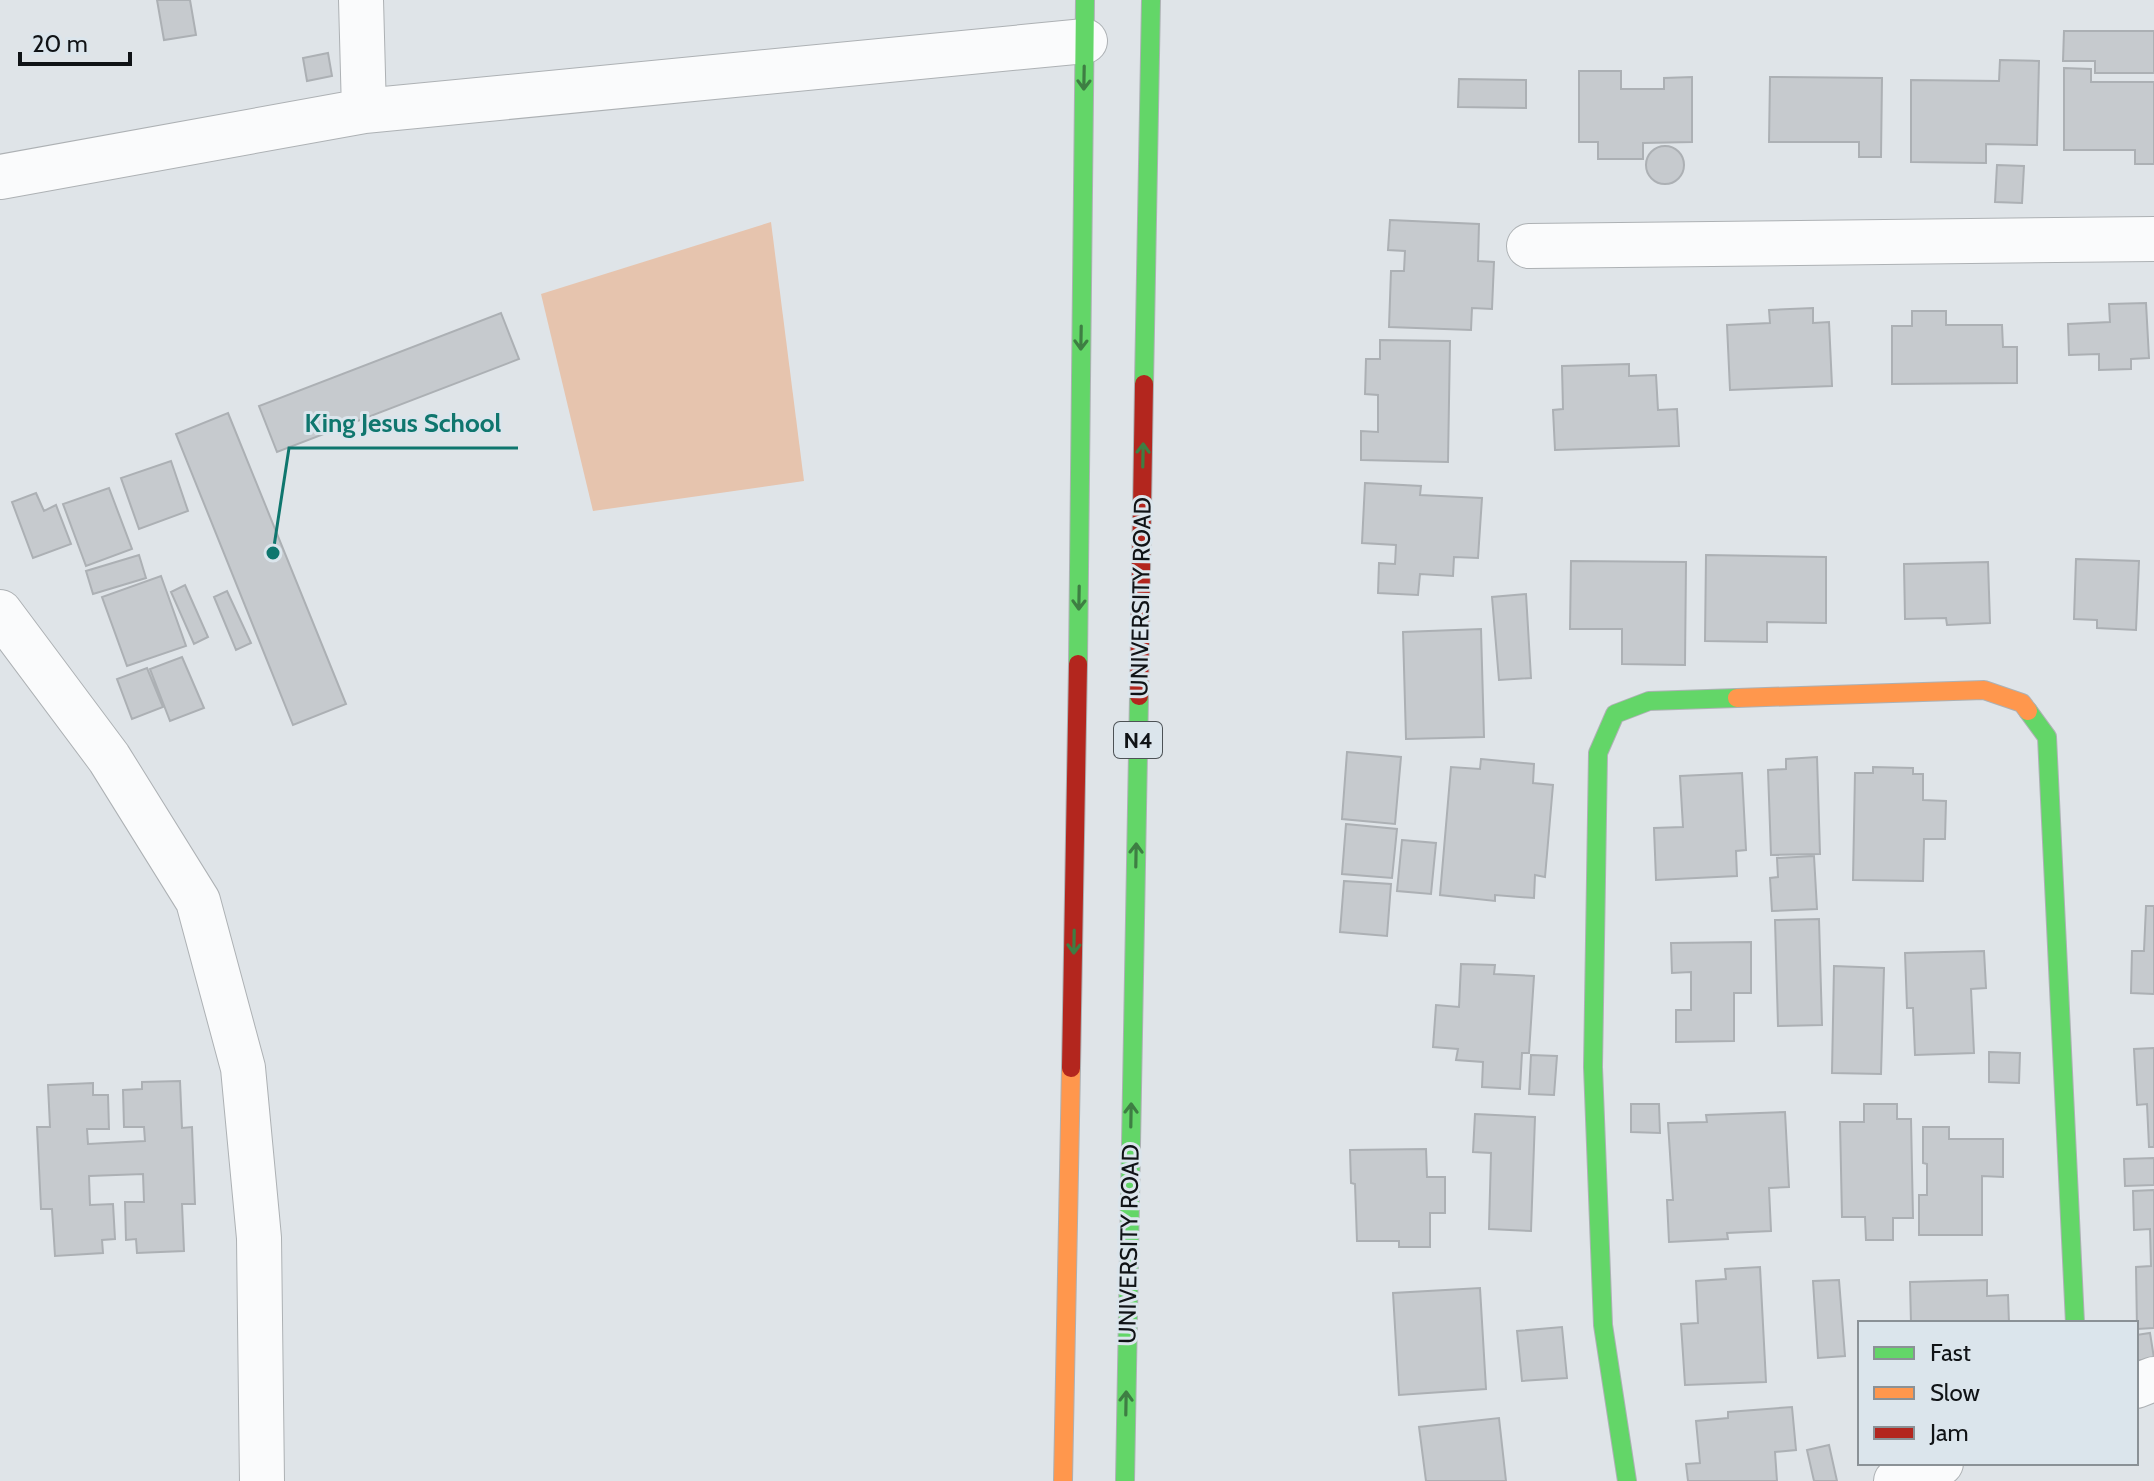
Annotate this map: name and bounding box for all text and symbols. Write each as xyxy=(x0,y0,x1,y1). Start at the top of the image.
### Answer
scale bar xyxy=(20,16,130,66)
text: 20 m xyxy=(32,29,88,58)
one-way arrow xyxy=(1076,64,1092,91)
one-way arrow xyxy=(1074,324,1089,351)
callout: King Jesus School xyxy=(289,398,518,448)
text: King Jesus School xyxy=(305,407,502,439)
one-way arrow xyxy=(1136,442,1151,469)
street label: UNIVERSITY ROAD xyxy=(1124,497,1157,697)
one-way arrow xyxy=(1071,584,1086,611)
road number: N4 xyxy=(1114,722,1162,758)
one-way arrow xyxy=(1128,842,1144,869)
one-way arrow xyxy=(1066,928,1081,955)
one-way arrow xyxy=(1124,1102,1139,1129)
street label: UNIVERSITY ROAD xyxy=(1112,1144,1145,1344)
legend xyxy=(1858,1321,2138,1465)
text: Fast xyxy=(1930,1338,1971,1367)
text: Slow xyxy=(1930,1378,1980,1407)
one-way arrow xyxy=(1119,1390,1134,1417)
text: Jam xyxy=(1929,1418,1968,1447)

